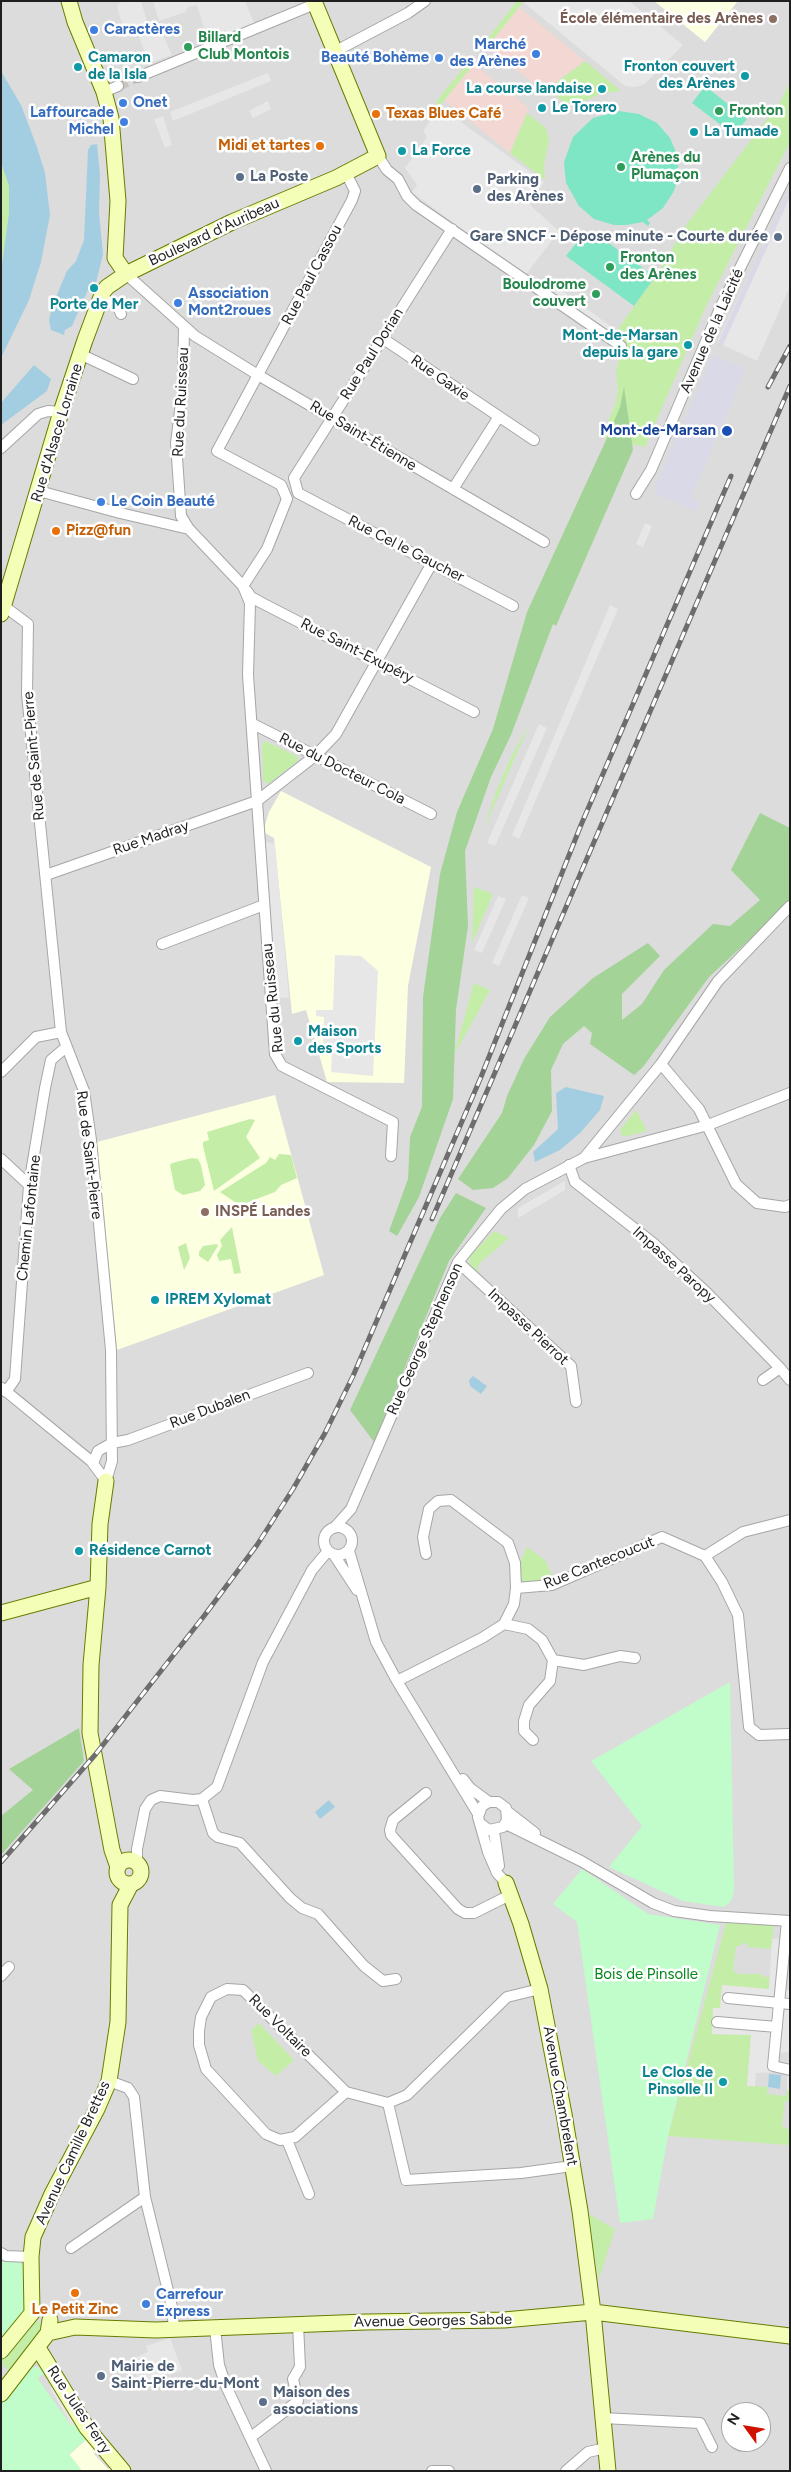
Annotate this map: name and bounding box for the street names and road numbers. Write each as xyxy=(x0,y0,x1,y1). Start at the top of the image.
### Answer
street label: Boulevard d'Auribeau xyxy=(146,194,282,270)
street label: Rue Paul Cassou xyxy=(278,222,346,328)
street label: Avenue de la Laïcité xyxy=(676,266,748,396)
street label: Rue Paul Dorian xyxy=(337,305,407,403)
street label: Rue du Ruisseau xyxy=(169,347,193,457)
street label: Rue Gaxie xyxy=(407,351,473,405)
street label: Rue d'Alsace Lorraine xyxy=(27,362,87,504)
street label: Rue Saint-Étienne xyxy=(306,397,420,475)
street label: Rue Cel le Gaucher xyxy=(345,512,467,586)
street label: Rue Saint-Exupéry xyxy=(297,615,417,687)
street label: Rue de Saint-Pierre xyxy=(19,691,49,821)
street label: Rue du Docteur Cola xyxy=(276,729,408,809)
street label: Rue Madray xyxy=(111,817,191,859)
street label: Rue du Ruisseau xyxy=(258,942,288,1054)
street label: Rue de Saint-Pierre xyxy=(72,1090,106,1220)
street label: Chemin Lafontaine xyxy=(13,1154,45,1282)
street label: Impasse Paropy xyxy=(629,1223,719,1307)
street label: Rue George Stephenson xyxy=(383,1260,467,1418)
street label: Impasse Pierrot xyxy=(484,1285,572,1369)
street label: Rue Dubalen xyxy=(167,1385,253,1433)
street label: Rue Cantecoucut xyxy=(541,1533,657,1593)
street label: Rue Voltaire xyxy=(245,1991,315,2061)
street label: Avenue Chambrelent xyxy=(539,2025,581,2167)
street label: Avenue Camille Brettes xyxy=(32,2078,114,2228)
street label: Avenue Georges Sabde xyxy=(354,2311,512,2331)
street label: Rue Jules Ferry xyxy=(43,2363,115,2457)

